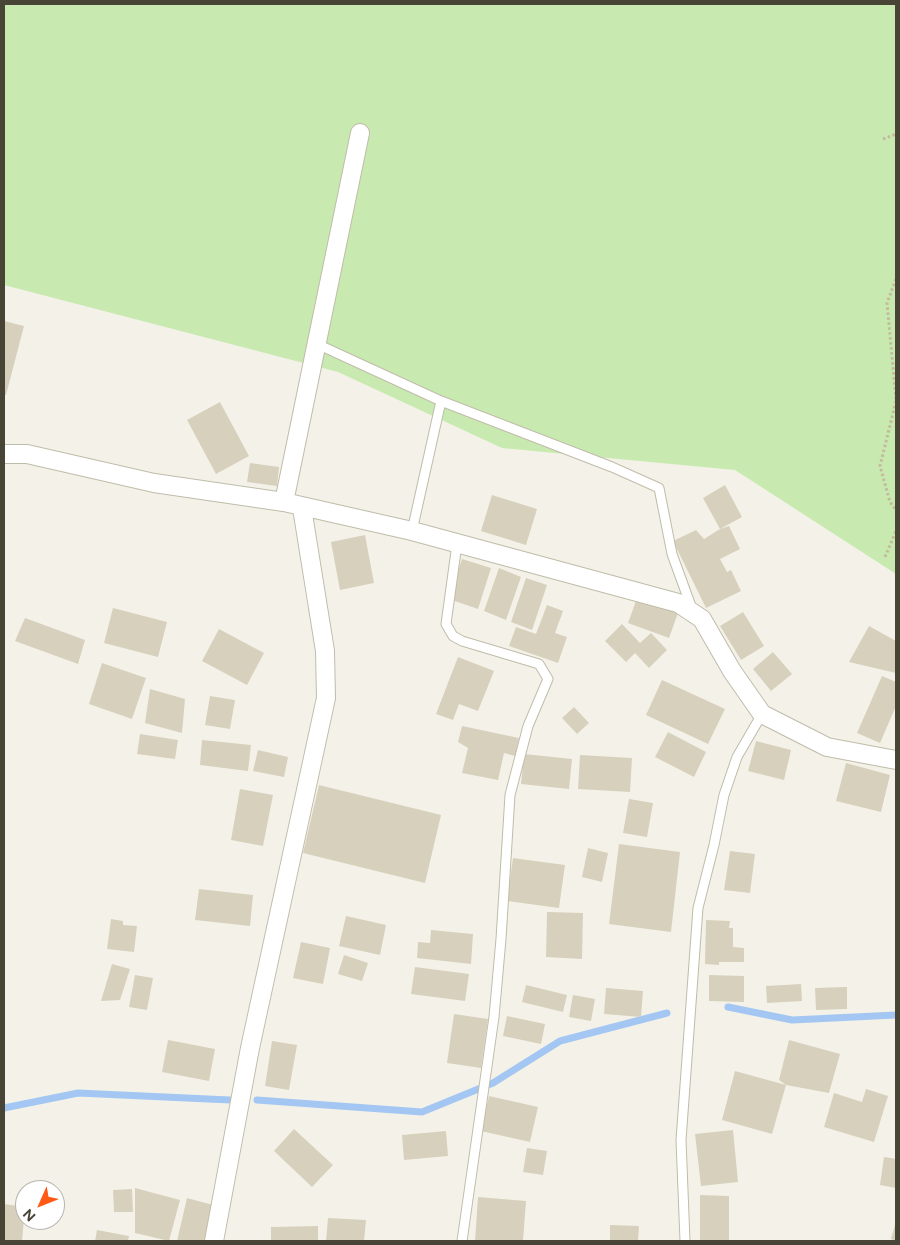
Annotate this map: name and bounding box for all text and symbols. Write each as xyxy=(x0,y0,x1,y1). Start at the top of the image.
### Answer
north arrow xyxy=(15,1180,65,1230)
text: N xyxy=(20,1205,39,1225)

